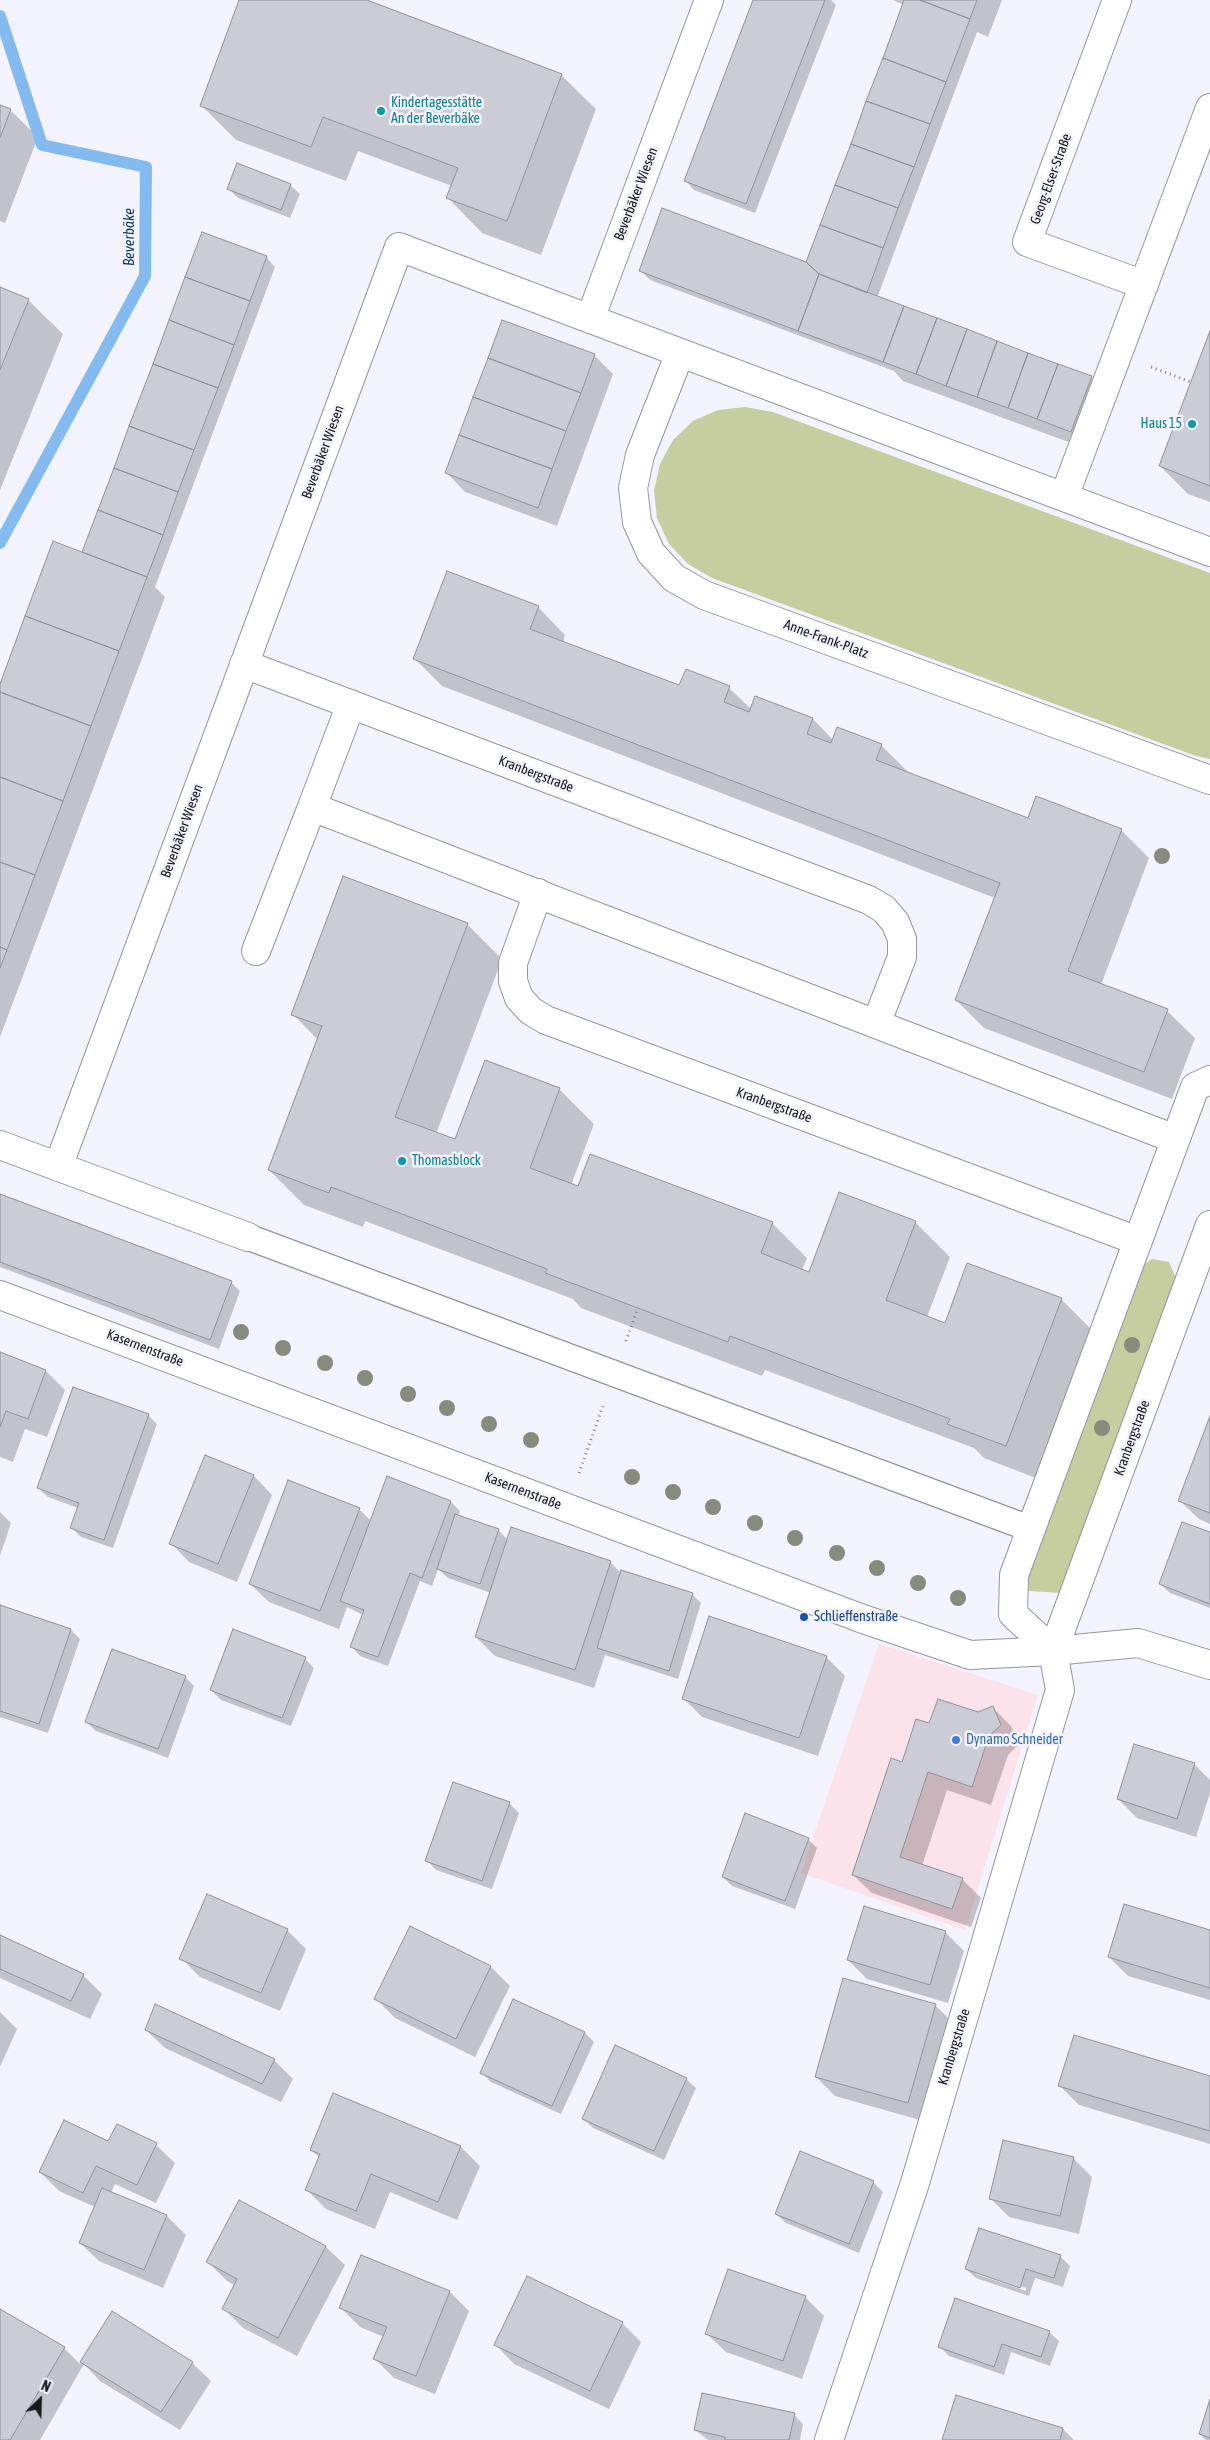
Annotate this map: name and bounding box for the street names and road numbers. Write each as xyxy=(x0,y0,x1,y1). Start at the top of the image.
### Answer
street label: Georg-Elser-Straße xyxy=(1027,131,1075,227)
street label: Beverbäker Wiesen xyxy=(611,145,661,243)
street label: Beverbäker Wiesen xyxy=(298,403,348,501)
street label: Anne-Frank-Platz xyxy=(781,616,871,662)
street label: Kranbergstraße xyxy=(496,752,576,796)
street label: Beverbäker Wiesen xyxy=(157,782,207,880)
street label: Kranbergstraße xyxy=(734,1084,814,1126)
street label: Kasernenstraße xyxy=(104,1326,186,1370)
street label: Kranbergstraße xyxy=(1111,1398,1153,1478)
street label: Kasernenstraße xyxy=(482,1469,564,1513)
street label: Kranbergstraße xyxy=(934,2007,974,2087)

